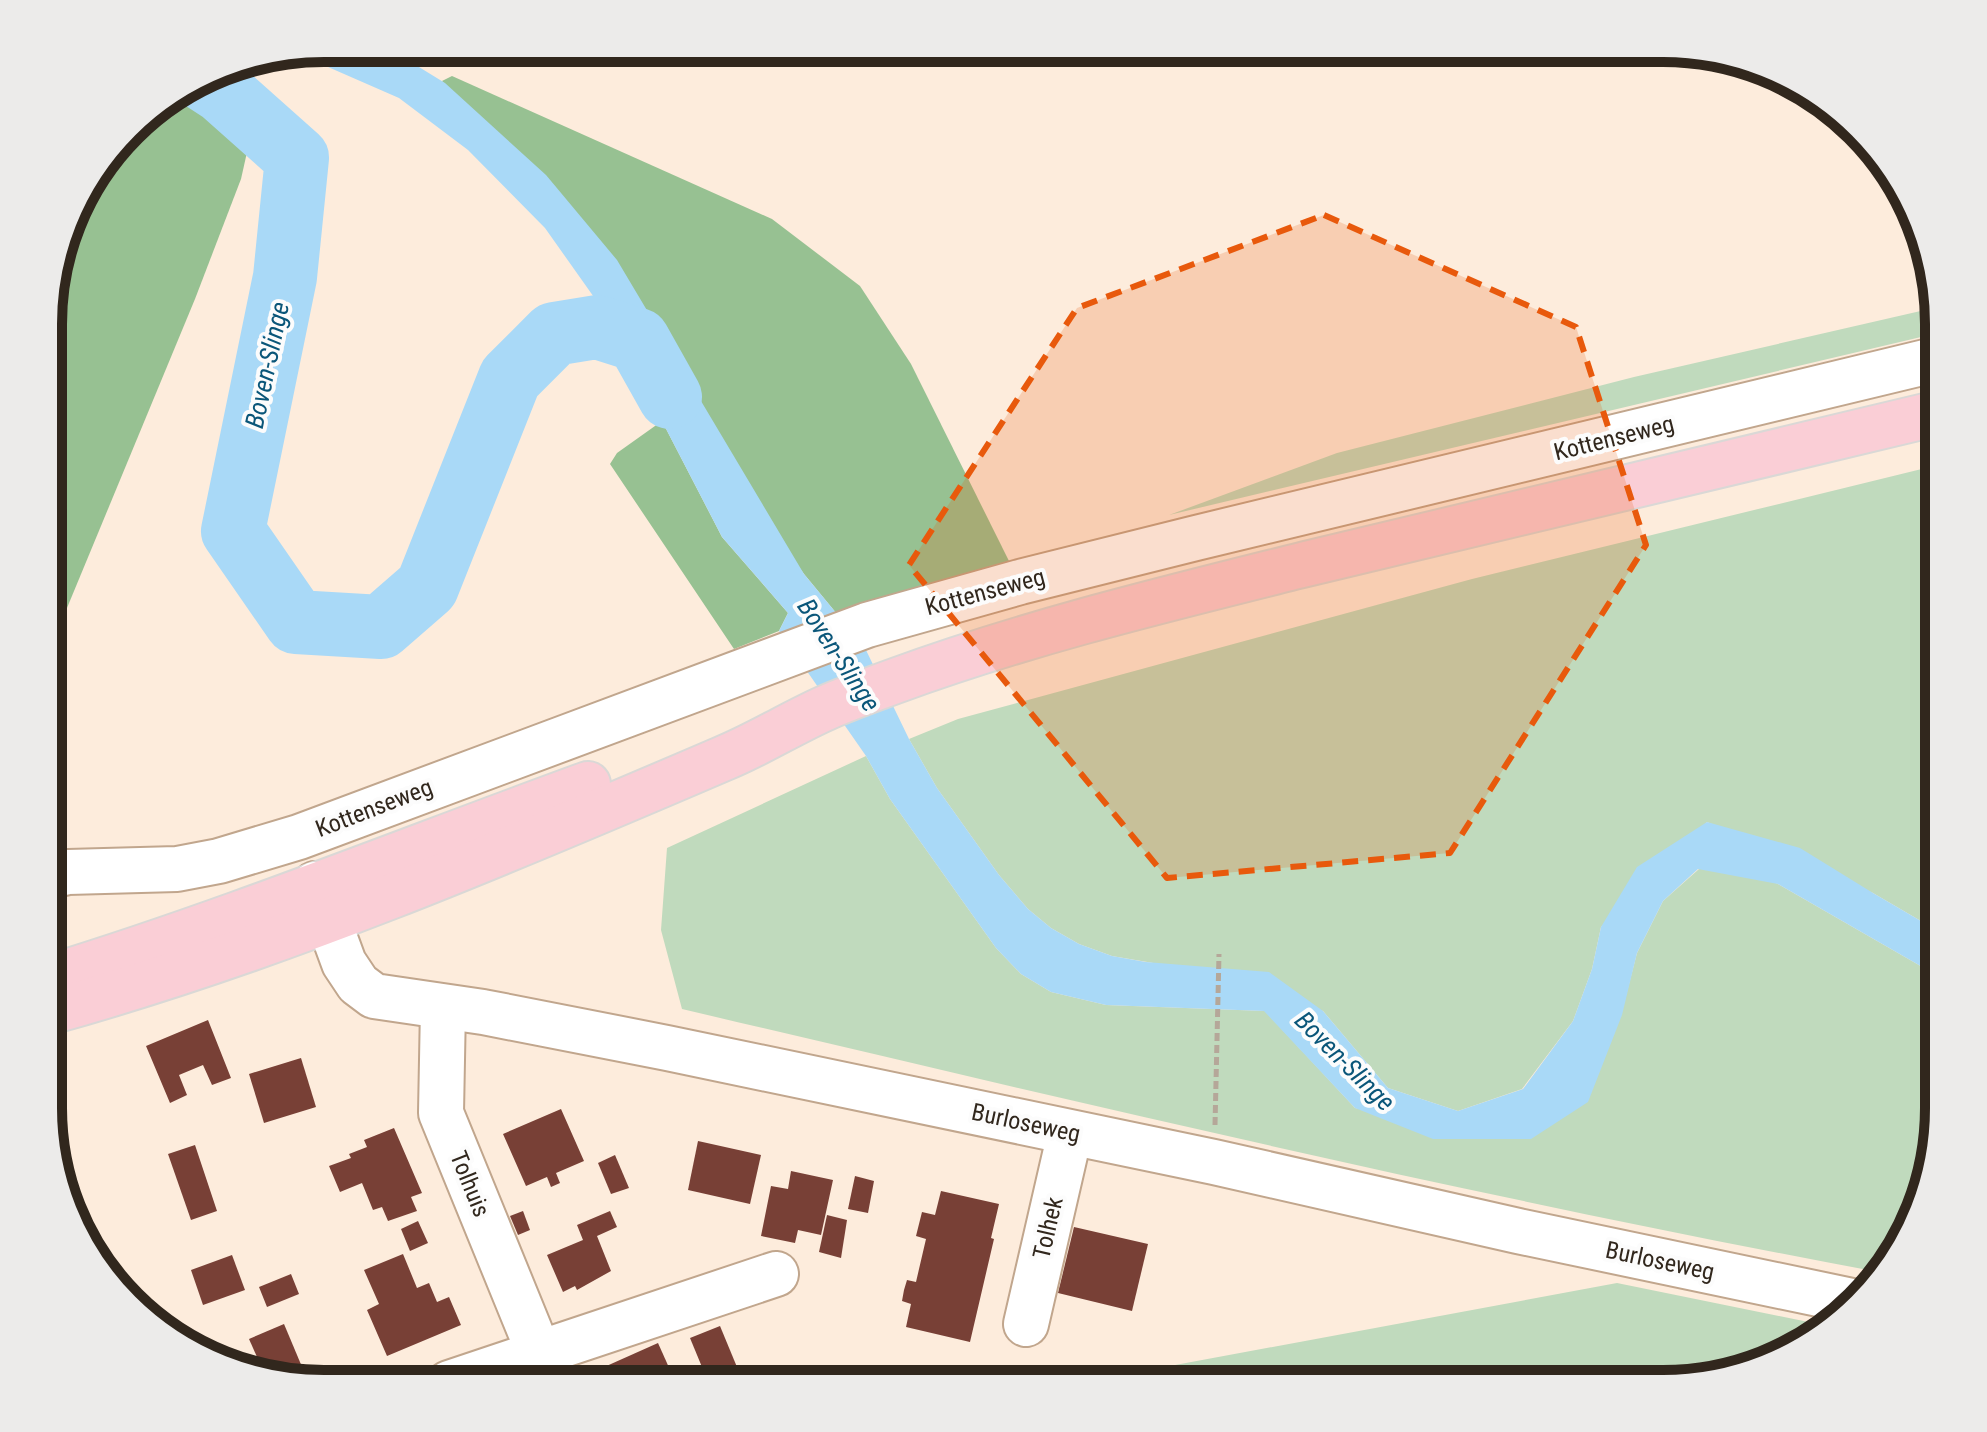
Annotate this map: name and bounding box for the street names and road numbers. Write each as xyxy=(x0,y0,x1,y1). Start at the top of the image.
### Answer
street label: Kottenseweg xyxy=(1551,410,1677,466)
street label: Kottenseweg xyxy=(922,563,1048,621)
street label: Kottenseweg xyxy=(312,773,436,843)
street label: Burloseweg xyxy=(969,1098,1083,1148)
street label: Tolhuis xyxy=(444,1147,496,1221)
street label: Tolhek xyxy=(1027,1194,1069,1262)
street label: Burloseweg xyxy=(1603,1236,1717,1286)

